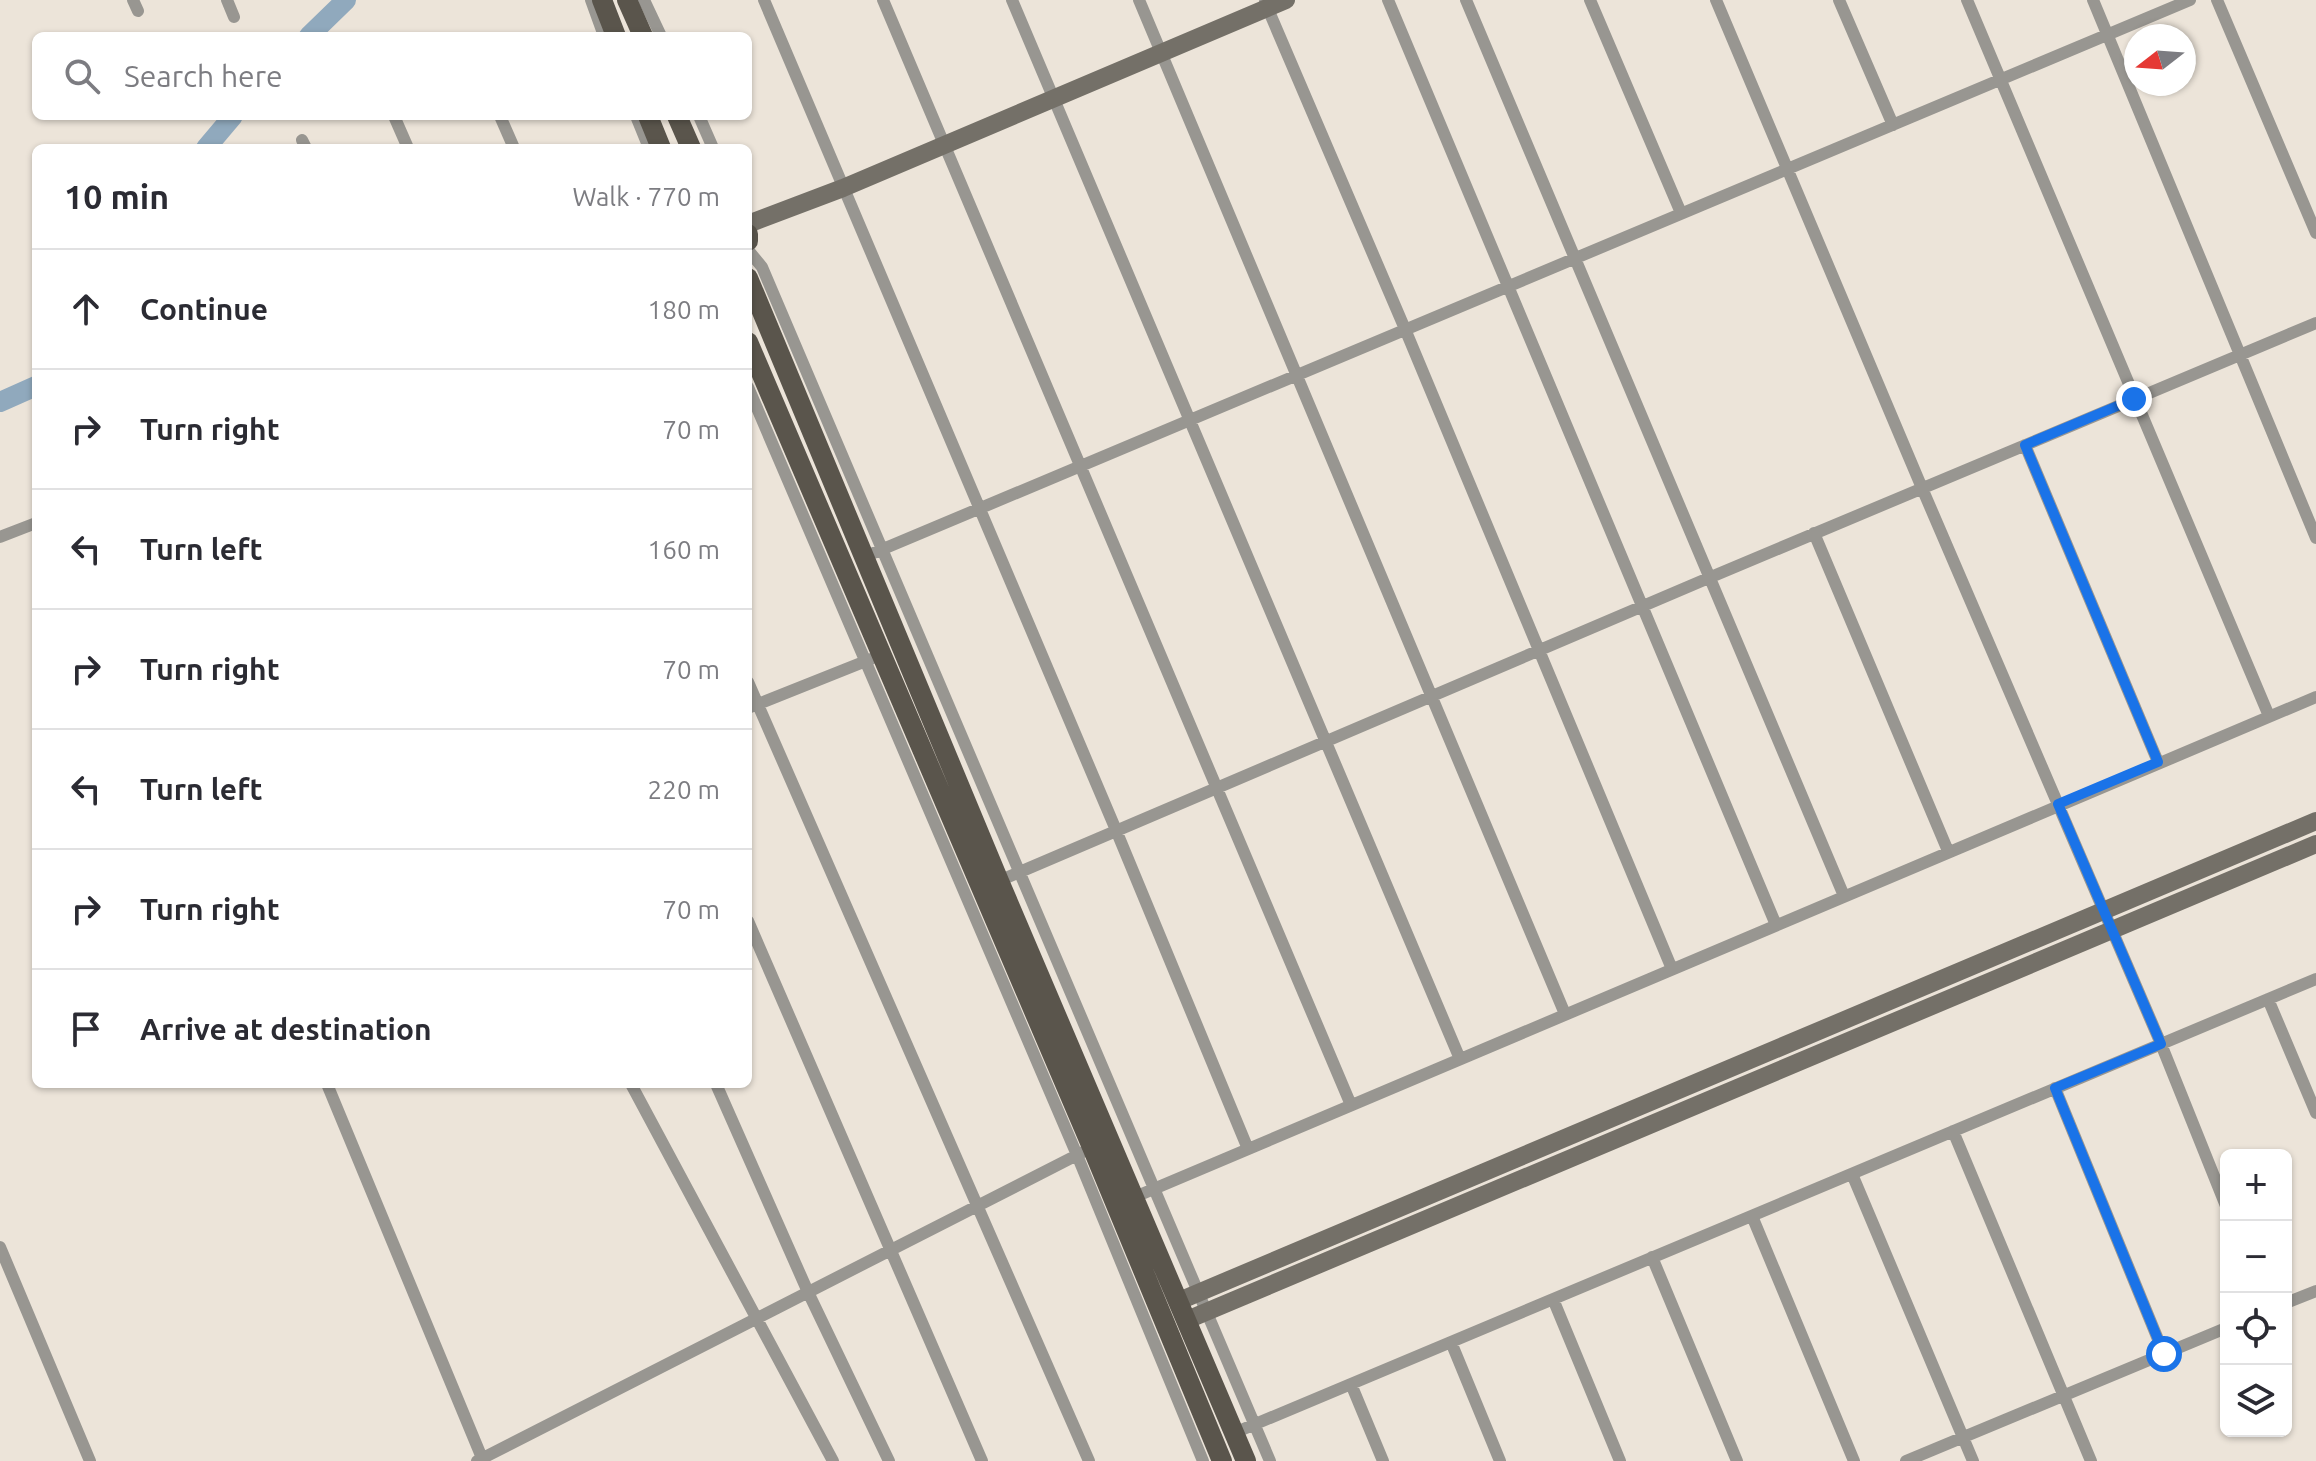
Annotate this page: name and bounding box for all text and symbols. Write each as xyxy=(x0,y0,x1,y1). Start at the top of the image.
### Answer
north arrow xyxy=(2124,24,2196,96)
search box xyxy=(32,32,752,120)
icon: search xyxy=(60,54,104,98)
text: Search here xyxy=(124,59,283,93)
text: 10 min xyxy=(64,177,169,215)
text: Walk · 770 m xyxy=(572,182,720,211)
icon: ahead xyxy=(64,287,108,331)
text: Continue xyxy=(140,292,268,326)
text: 180 m xyxy=(648,295,720,324)
route end xyxy=(2116,381,2152,417)
icon: right xyxy=(64,407,108,451)
text: Turn right xyxy=(140,412,280,446)
text: 70 m xyxy=(662,415,720,444)
icon: left xyxy=(64,527,108,571)
text: Turn left xyxy=(140,532,262,566)
text: 160 m xyxy=(648,535,720,564)
icon: right xyxy=(64,647,108,691)
text: Turn right xyxy=(140,652,280,686)
text: 70 m xyxy=(662,655,720,684)
icon: left xyxy=(64,767,108,811)
text: Turn left xyxy=(140,772,262,806)
text: 220 m xyxy=(648,775,720,804)
icon: right xyxy=(64,887,108,931)
text: Turn right xyxy=(140,892,280,926)
text: 70 m xyxy=(662,895,720,924)
icon: arrive xyxy=(64,1007,108,1051)
text: Arrive at destination xyxy=(140,1012,432,1046)
map controls xyxy=(2220,1149,2292,1437)
button: + xyxy=(2220,1149,2292,1221)
button: − xyxy=(2220,1221,2292,1293)
button: locate xyxy=(2220,1293,2292,1365)
route start xyxy=(2146,1336,2182,1372)
button: layers xyxy=(2220,1365,2292,1437)

